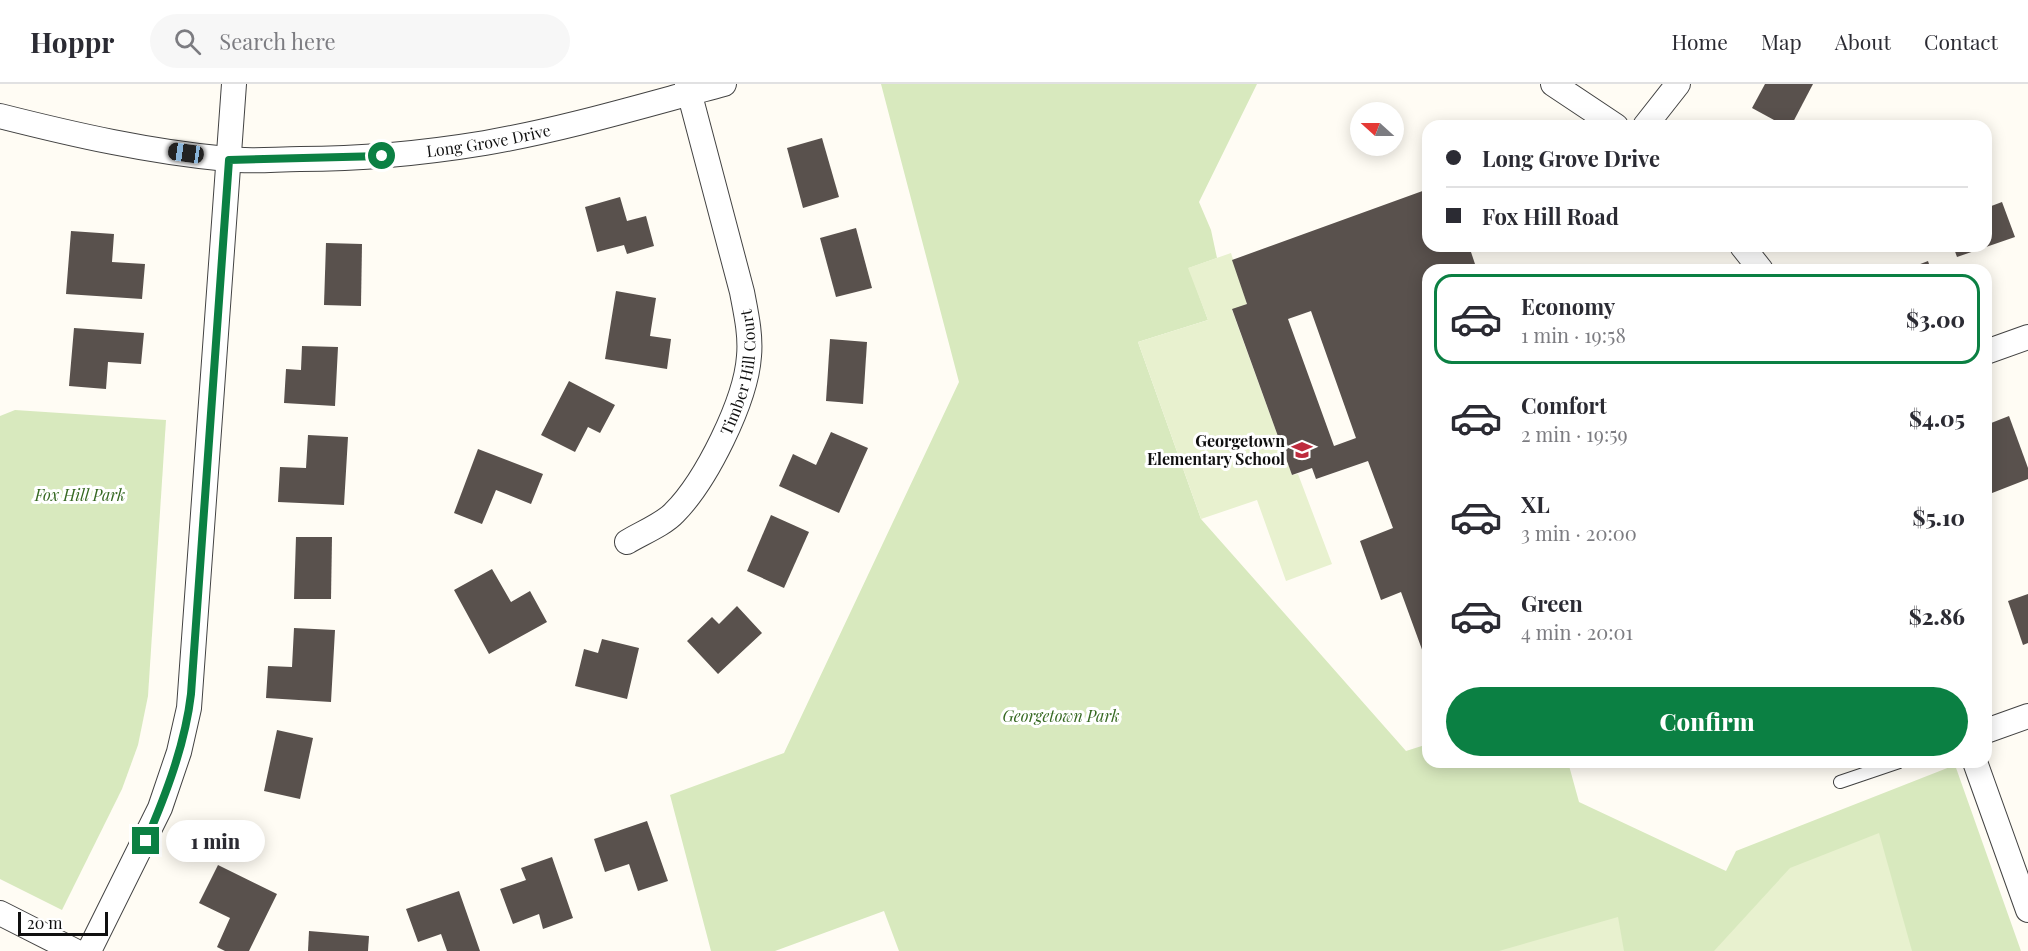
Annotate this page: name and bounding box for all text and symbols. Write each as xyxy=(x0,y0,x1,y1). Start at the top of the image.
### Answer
search box xyxy=(150,14,570,68)
text: Hoppr xyxy=(30,23,114,60)
icon: search xyxy=(171,25,204,58)
text: Search here xyxy=(219,26,336,56)
text: Home xyxy=(1672,27,1728,55)
text: Map xyxy=(1761,27,1802,55)
text: About xyxy=(1835,27,1891,55)
text: Contact xyxy=(1924,27,1998,55)
north arrow xyxy=(1350,102,1404,156)
map controls xyxy=(1350,102,1404,156)
street label: Long Grove Drive xyxy=(425,119,553,161)
car xyxy=(167,142,205,164)
route start xyxy=(368,142,395,169)
text: Long Grove Drive xyxy=(1482,143,1660,173)
text: Fox Hill Road xyxy=(1482,201,1619,231)
text: Economy xyxy=(1521,291,1615,321)
icon: car xyxy=(1449,292,1503,346)
text: $3.00 xyxy=(1906,304,1965,334)
street label: Timber Hill Court xyxy=(715,308,759,438)
text: 1 min · 19:58 xyxy=(1521,321,1626,348)
text: Comfort xyxy=(1521,390,1607,420)
icon: car xyxy=(1449,391,1503,445)
text: $4.05 xyxy=(1909,403,1965,433)
text: 2 min · 19:59 xyxy=(1521,420,1628,447)
place label: Georgetown Elementary School xyxy=(1147,430,1285,469)
school or university icon: Georgetown Elementary School xyxy=(1290,438,1314,462)
park label: Fox Hill Park xyxy=(34,484,125,505)
text: XL xyxy=(1521,489,1550,519)
icon: car xyxy=(1449,490,1503,544)
text: $5.10 xyxy=(1912,502,1965,532)
text: 3 min · 20:00 xyxy=(1521,519,1637,546)
text: Green xyxy=(1521,588,1583,618)
icon: car xyxy=(1449,589,1503,643)
text: $2.86 xyxy=(1909,601,1965,631)
text: 4 min · 20:01 xyxy=(1521,618,1633,645)
button: Confirm xyxy=(1446,687,1968,756)
park label: Georgetown Park xyxy=(1003,705,1119,726)
callout: 1 min xyxy=(167,820,266,862)
route end xyxy=(132,827,159,854)
text: 1 min xyxy=(191,827,240,854)
scale bar xyxy=(18,909,108,936)
text: 20 m xyxy=(27,912,62,933)

